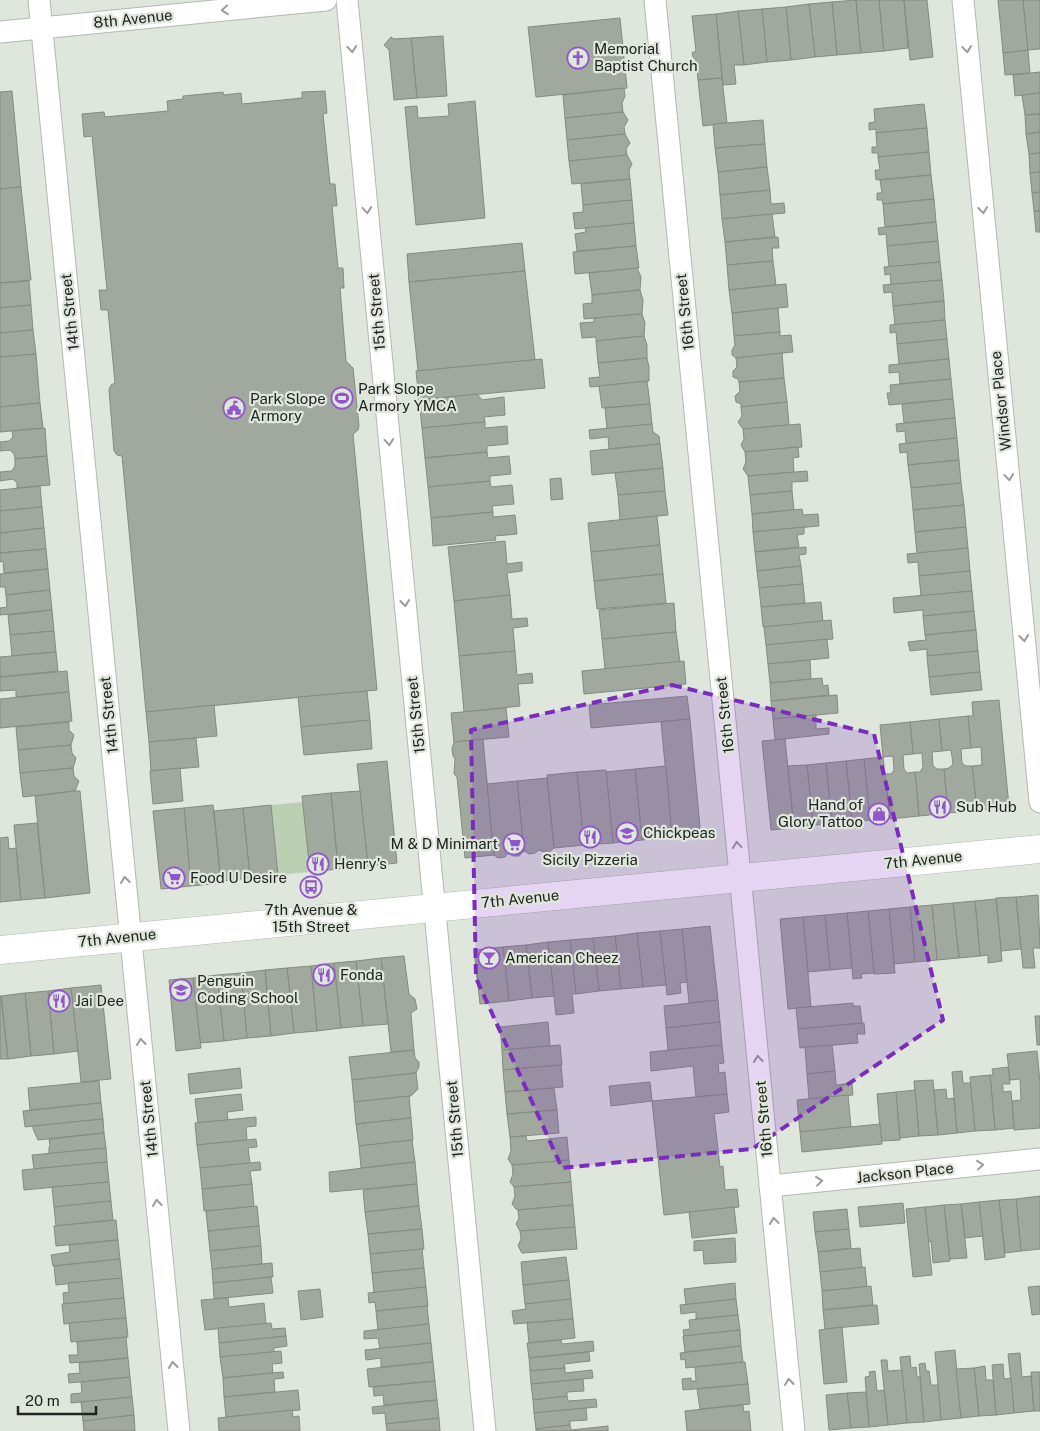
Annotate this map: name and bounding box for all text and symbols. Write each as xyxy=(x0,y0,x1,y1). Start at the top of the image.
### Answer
one-way arrow xyxy=(220,4,228,15)
street label: 8th Avenue xyxy=(93,6,173,31)
place label: Memorial Baptist Church xyxy=(594,40,698,74)
one-way arrow xyxy=(346,45,357,53)
one-way arrow xyxy=(962,45,973,53)
church icon: Memorial Baptist Church xyxy=(566,46,590,70)
one-way arrow xyxy=(361,207,372,215)
one-way arrow xyxy=(977,207,988,215)
street label: 14th Street xyxy=(57,272,82,351)
street label: 15th Street xyxy=(365,272,388,351)
street label: 16th Street xyxy=(672,273,697,351)
street label: Windsor Place xyxy=(987,350,1014,452)
place label: Park Slope Armory YMCA xyxy=(358,380,457,414)
sports icon: Park Slope Armory YMCA xyxy=(330,386,354,410)
place label: Park Slope Armory xyxy=(250,390,326,424)
public building icon: Park Slope Armory xyxy=(222,396,246,420)
one-way arrow xyxy=(383,438,394,446)
one-way arrow xyxy=(1003,473,1014,481)
one-way arrow xyxy=(399,600,410,608)
one-way arrow xyxy=(1018,635,1029,643)
street label: 14th Street xyxy=(96,675,121,754)
street label: 15th Street xyxy=(403,675,428,755)
street label: 16th Street xyxy=(712,676,737,754)
restaurant icon: Sub Hub xyxy=(928,795,952,819)
place label: Hand of Glory Tattoo xyxy=(778,796,863,830)
place label: Sub Hub xyxy=(956,798,1017,815)
shop icon: Hand of Glory Tattoo xyxy=(867,802,891,826)
school or university icon: Chickpeas xyxy=(615,821,639,845)
place label: Chickpeas xyxy=(643,824,715,841)
restaurant icon: Sicily Pizzeria xyxy=(578,825,602,849)
supermarket icon: M & D Minimart xyxy=(502,832,526,856)
place label: M & D Minimart xyxy=(390,835,498,852)
one-way arrow xyxy=(732,841,743,849)
street label: 7th Avenue xyxy=(883,847,963,872)
place label: Sicily Pizzeria xyxy=(542,851,638,868)
restaurant icon: Henry's xyxy=(306,852,330,876)
place label: Henry's xyxy=(334,855,387,872)
supermarket icon: Food U Desire xyxy=(162,866,186,890)
place label: Food U Desire xyxy=(190,869,287,886)
bus stop icon: 7th Avenue & 15th Street xyxy=(299,875,323,899)
one-way arrow xyxy=(120,876,131,884)
street label: 7th Avenue xyxy=(480,886,560,911)
place label: 7th Avenue & 15th Street xyxy=(265,901,357,935)
street label: 7th Avenue xyxy=(77,925,157,950)
bar icon: American Cheez xyxy=(477,946,501,970)
place label: American Cheez xyxy=(505,949,618,966)
restaurant icon: Fonda xyxy=(312,963,336,987)
place label: Fonda xyxy=(340,966,383,983)
place label: Penguin Coding School xyxy=(197,972,299,1006)
school or university icon: Penguin Coding School xyxy=(169,978,193,1002)
restaurant icon: Jai Dee xyxy=(47,989,71,1013)
place label: Jai Dee xyxy=(75,992,124,1009)
one-way arrow xyxy=(136,1037,147,1045)
one-way arrow xyxy=(753,1055,764,1063)
street label: 14th Street xyxy=(136,1079,161,1158)
street label: 15th Street xyxy=(443,1079,466,1158)
street label: 16th Street xyxy=(752,1080,775,1158)
street label: Jackson Place xyxy=(855,1159,954,1186)
one-way arrow xyxy=(977,1160,985,1171)
one-way arrow xyxy=(815,1176,823,1187)
one-way arrow xyxy=(152,1199,163,1207)
one-way arrow xyxy=(768,1216,779,1224)
one-way arrow xyxy=(168,1361,179,1369)
one-way arrow xyxy=(784,1378,795,1386)
scale bar xyxy=(18,1384,95,1416)
text: 20 m xyxy=(25,1392,60,1409)

